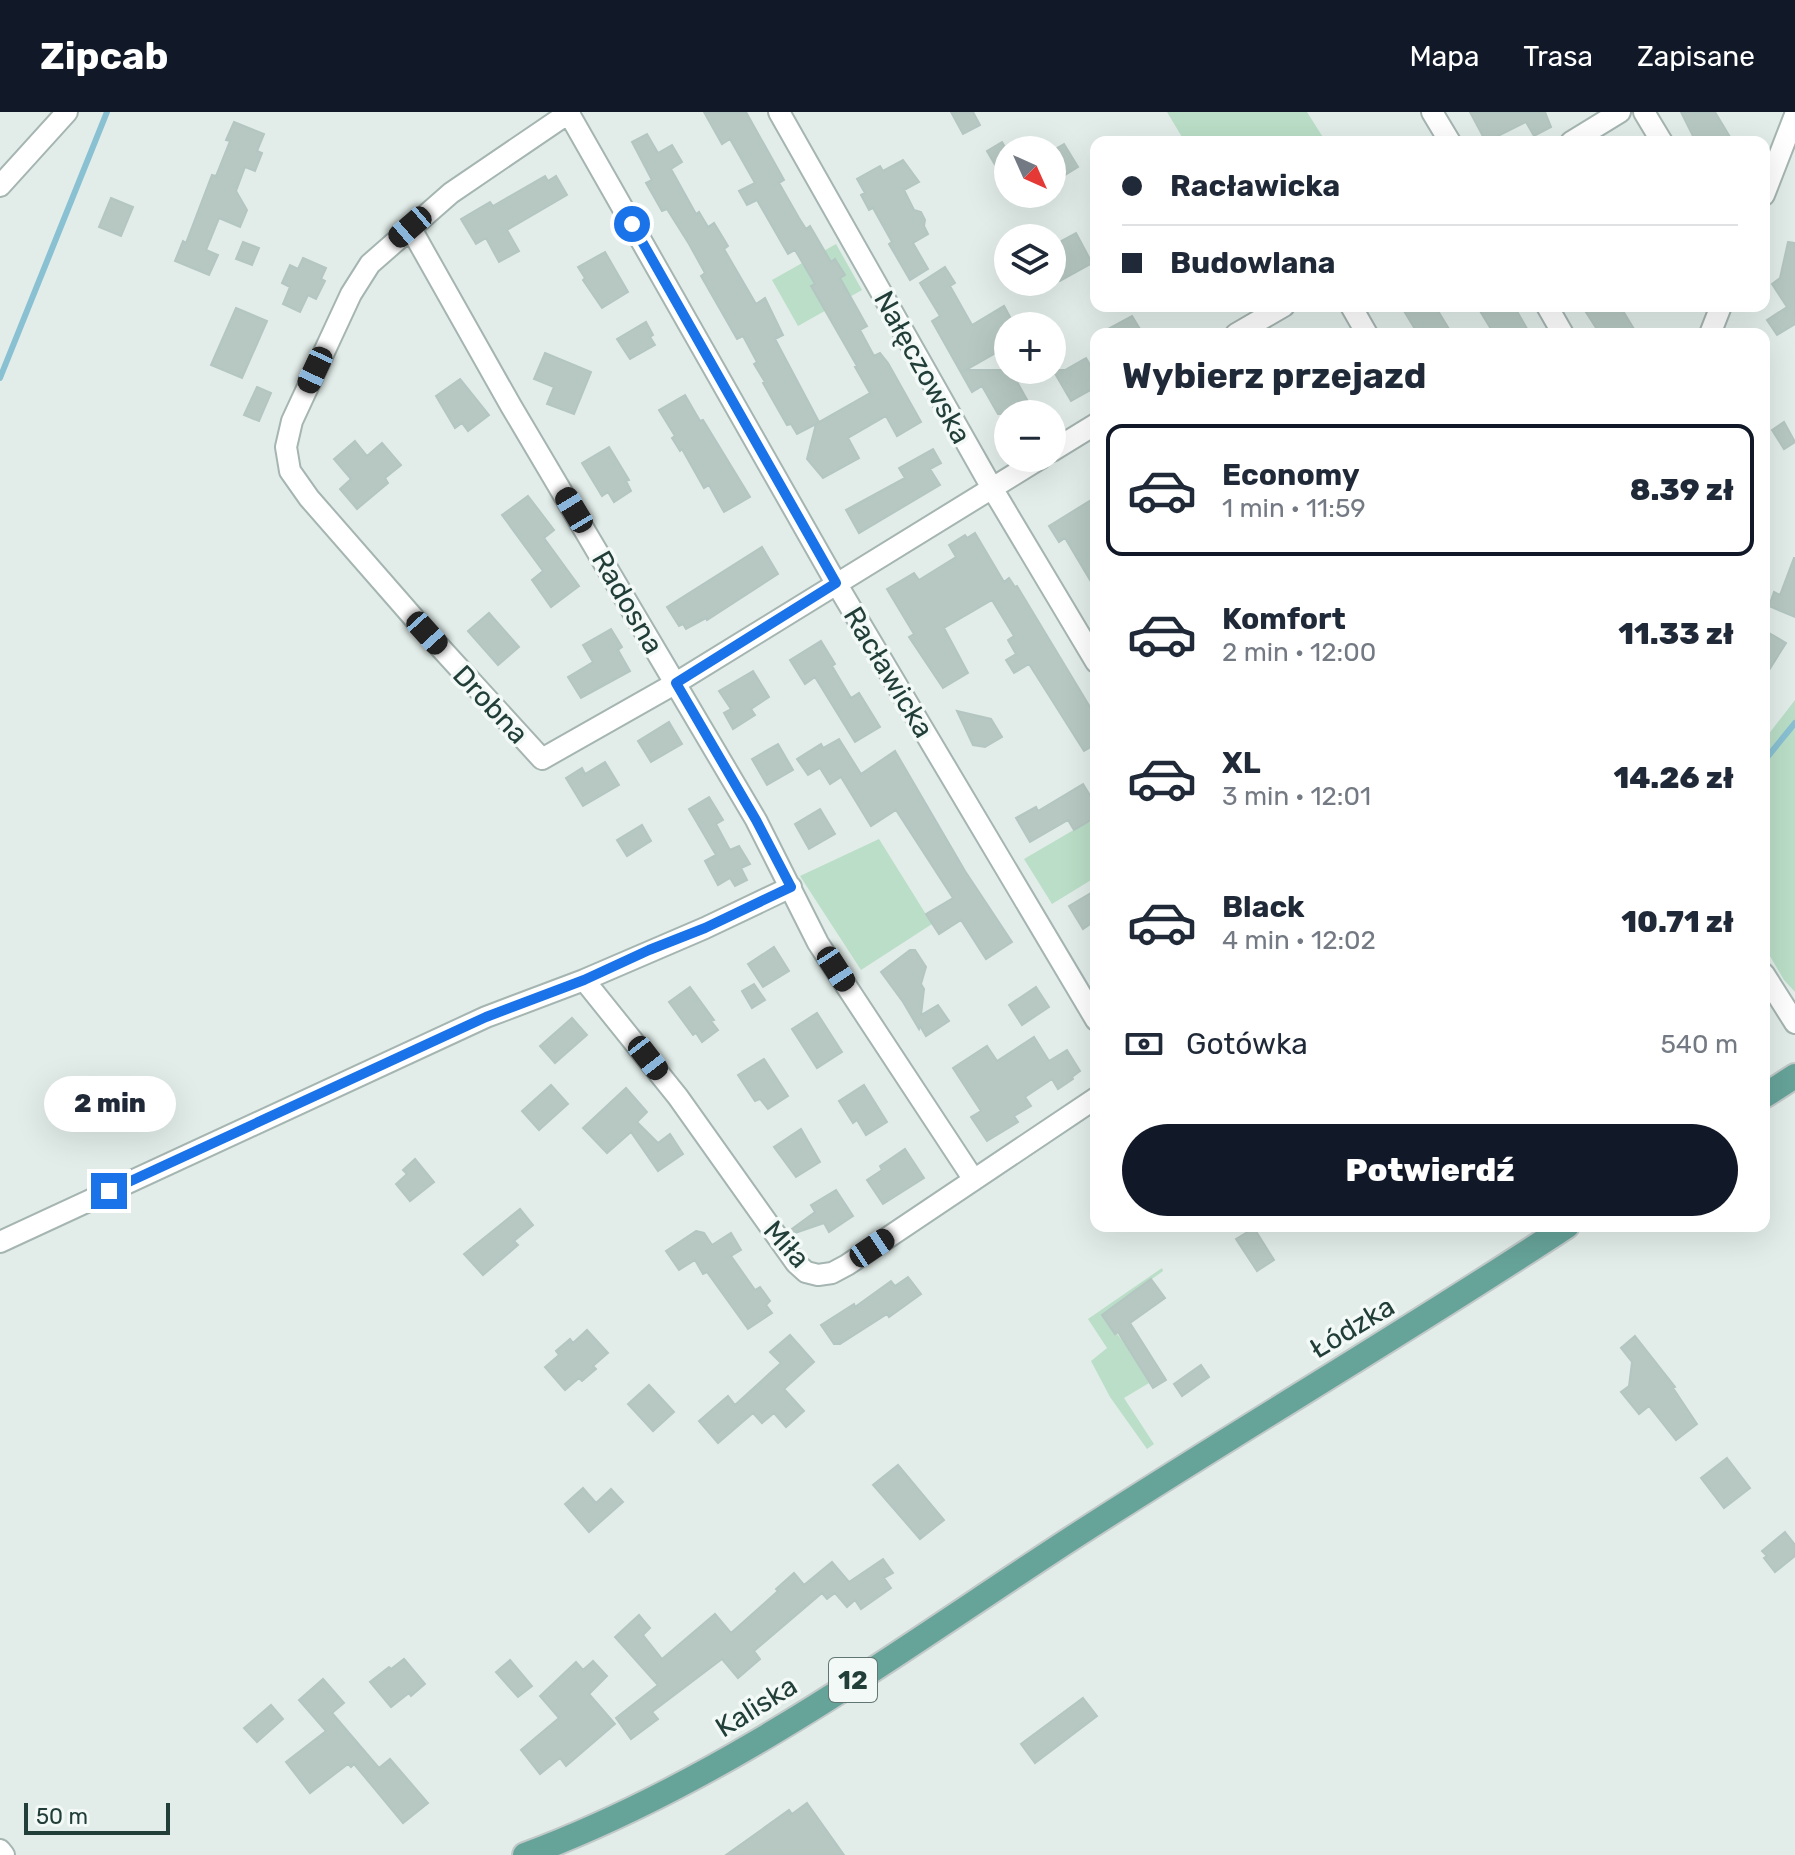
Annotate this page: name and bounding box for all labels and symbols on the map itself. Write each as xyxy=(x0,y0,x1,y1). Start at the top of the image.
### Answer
north arrow xyxy=(994,136,1066,208)
car xyxy=(384,202,436,252)
route start xyxy=(614,206,650,242)
street label: Nałęczowska xyxy=(867,285,978,449)
car xyxy=(294,343,336,397)
car xyxy=(551,483,597,537)
street label: Radosna xyxy=(585,545,670,660)
street label: Racławicka xyxy=(837,601,940,744)
car xyxy=(402,607,452,659)
street label: Drobna xyxy=(446,658,535,750)
car xyxy=(813,942,859,996)
car xyxy=(624,1032,672,1084)
callout: 2 min xyxy=(43,1075,175,1131)
route end xyxy=(91,1173,127,1209)
street label: Miła xyxy=(757,1214,816,1275)
car xyxy=(845,1225,899,1271)
street label: Łódzka xyxy=(1304,1290,1400,1365)
road number: 12 xyxy=(829,1658,877,1702)
street label: Kaliska xyxy=(710,1669,803,1744)
scale bar xyxy=(24,1799,170,1835)

